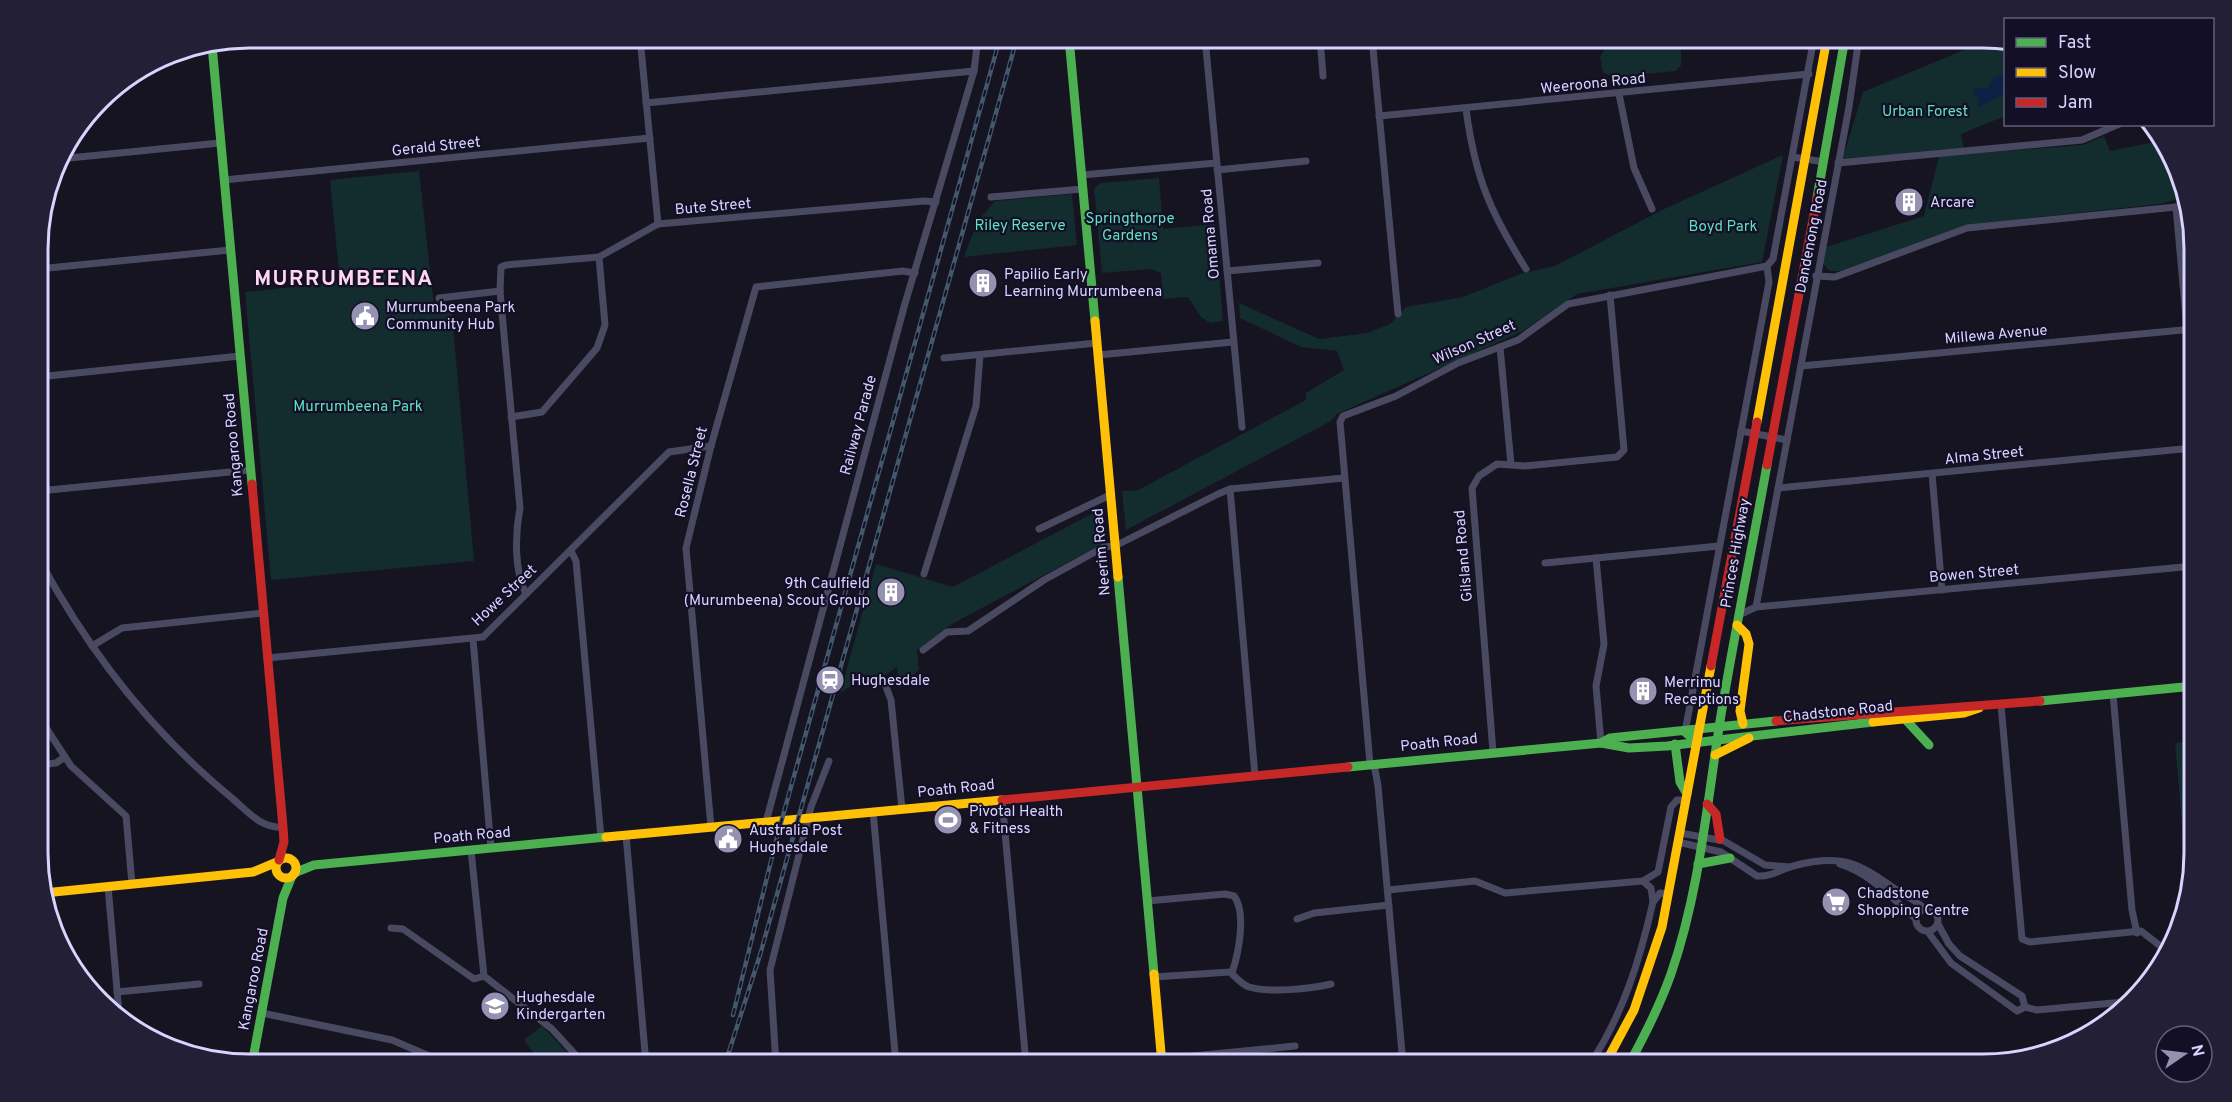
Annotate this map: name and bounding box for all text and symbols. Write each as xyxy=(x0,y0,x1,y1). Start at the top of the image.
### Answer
legend xyxy=(2004,18,2214,126)
text: Fast xyxy=(2058,32,2091,55)
text: Slow xyxy=(2058,62,2096,85)
street label: Weeroona Road xyxy=(1540,70,1647,99)
text: Jam xyxy=(2058,92,2093,115)
park label: Urban Forest xyxy=(1882,103,1968,122)
street label: Gerald Street xyxy=(391,133,481,162)
street label: Dandenong Road xyxy=(1792,178,1833,295)
building icon: Arcare xyxy=(1893,186,1925,218)
street label: Omama Road xyxy=(1198,188,1225,280)
place label: Arcare xyxy=(1930,194,1975,213)
street label: Bute Street xyxy=(674,195,752,220)
park label: Springthorpe Gardens xyxy=(1086,210,1174,246)
park label: Riley Reserve xyxy=(974,217,1066,236)
park label: Boyd Park xyxy=(1688,218,1758,237)
district label: MURRUMBEENA xyxy=(254,266,434,293)
place label: Papilio Early Learning Murrumbeena xyxy=(1004,266,1162,302)
building icon: Papilio Early Learning Murrumbeena xyxy=(967,267,999,299)
place label: Murrumbeena Park Community Hub xyxy=(386,299,515,335)
public building icon: Murrumbeena Park Community Hub xyxy=(349,300,381,332)
street label: Wilson Street xyxy=(1430,317,1519,370)
street label: Millewa Avenue xyxy=(1944,322,2048,349)
street label: Railway Parade xyxy=(837,373,882,477)
street label: Kangaroo Road xyxy=(221,392,248,497)
park label: Murrumbeena Park xyxy=(293,398,423,417)
street label: Rosella Street xyxy=(672,425,713,520)
street label: Alma Street xyxy=(1944,443,2025,470)
street label: Princes Highway xyxy=(1717,497,1755,610)
street label: Neerim Road xyxy=(1089,507,1116,596)
street label: Gilsland Road xyxy=(1451,509,1478,603)
street label: Howe Street xyxy=(468,561,542,631)
street label: Bowen Street xyxy=(1928,561,2020,588)
place label: 9th Caulfield (Murumbeena) Scout Group xyxy=(684,575,870,611)
building icon: 9th Caulfield (Murumbeena) Scout Group xyxy=(875,576,907,608)
station icon: Hughesdale xyxy=(814,664,846,696)
place label: Hughesdale xyxy=(851,672,930,691)
place label: Merrimu Receptions xyxy=(1664,674,1739,710)
building icon: Merrimu Receptions xyxy=(1627,675,1659,707)
street label: Chadstone Road xyxy=(1782,697,1894,728)
street label: Poath Road xyxy=(1399,730,1479,757)
street label: Poath Road xyxy=(916,776,996,803)
place label: Pivotal Health & Fitness xyxy=(969,803,1063,839)
sports icon: Pivotal Health & Fitness xyxy=(932,804,964,836)
place label: Australia Post Hughesdale xyxy=(749,822,842,858)
public building icon: Australia Post Hughesdale xyxy=(712,823,744,855)
street label: Poath Road xyxy=(433,824,512,849)
place label: Chadstone Shopping Centre xyxy=(1857,885,1969,921)
supermarket icon: Chadstone Shopping Centre xyxy=(1820,886,1852,918)
street label: Kangaroo Road xyxy=(235,927,274,1032)
place label: Hughesdale Kindergarten xyxy=(516,989,605,1025)
school or university icon: Hughesdale Kindergarten xyxy=(479,990,511,1022)
north arrow xyxy=(2154,1024,2214,1084)
text: N xyxy=(2186,1043,2208,1059)

